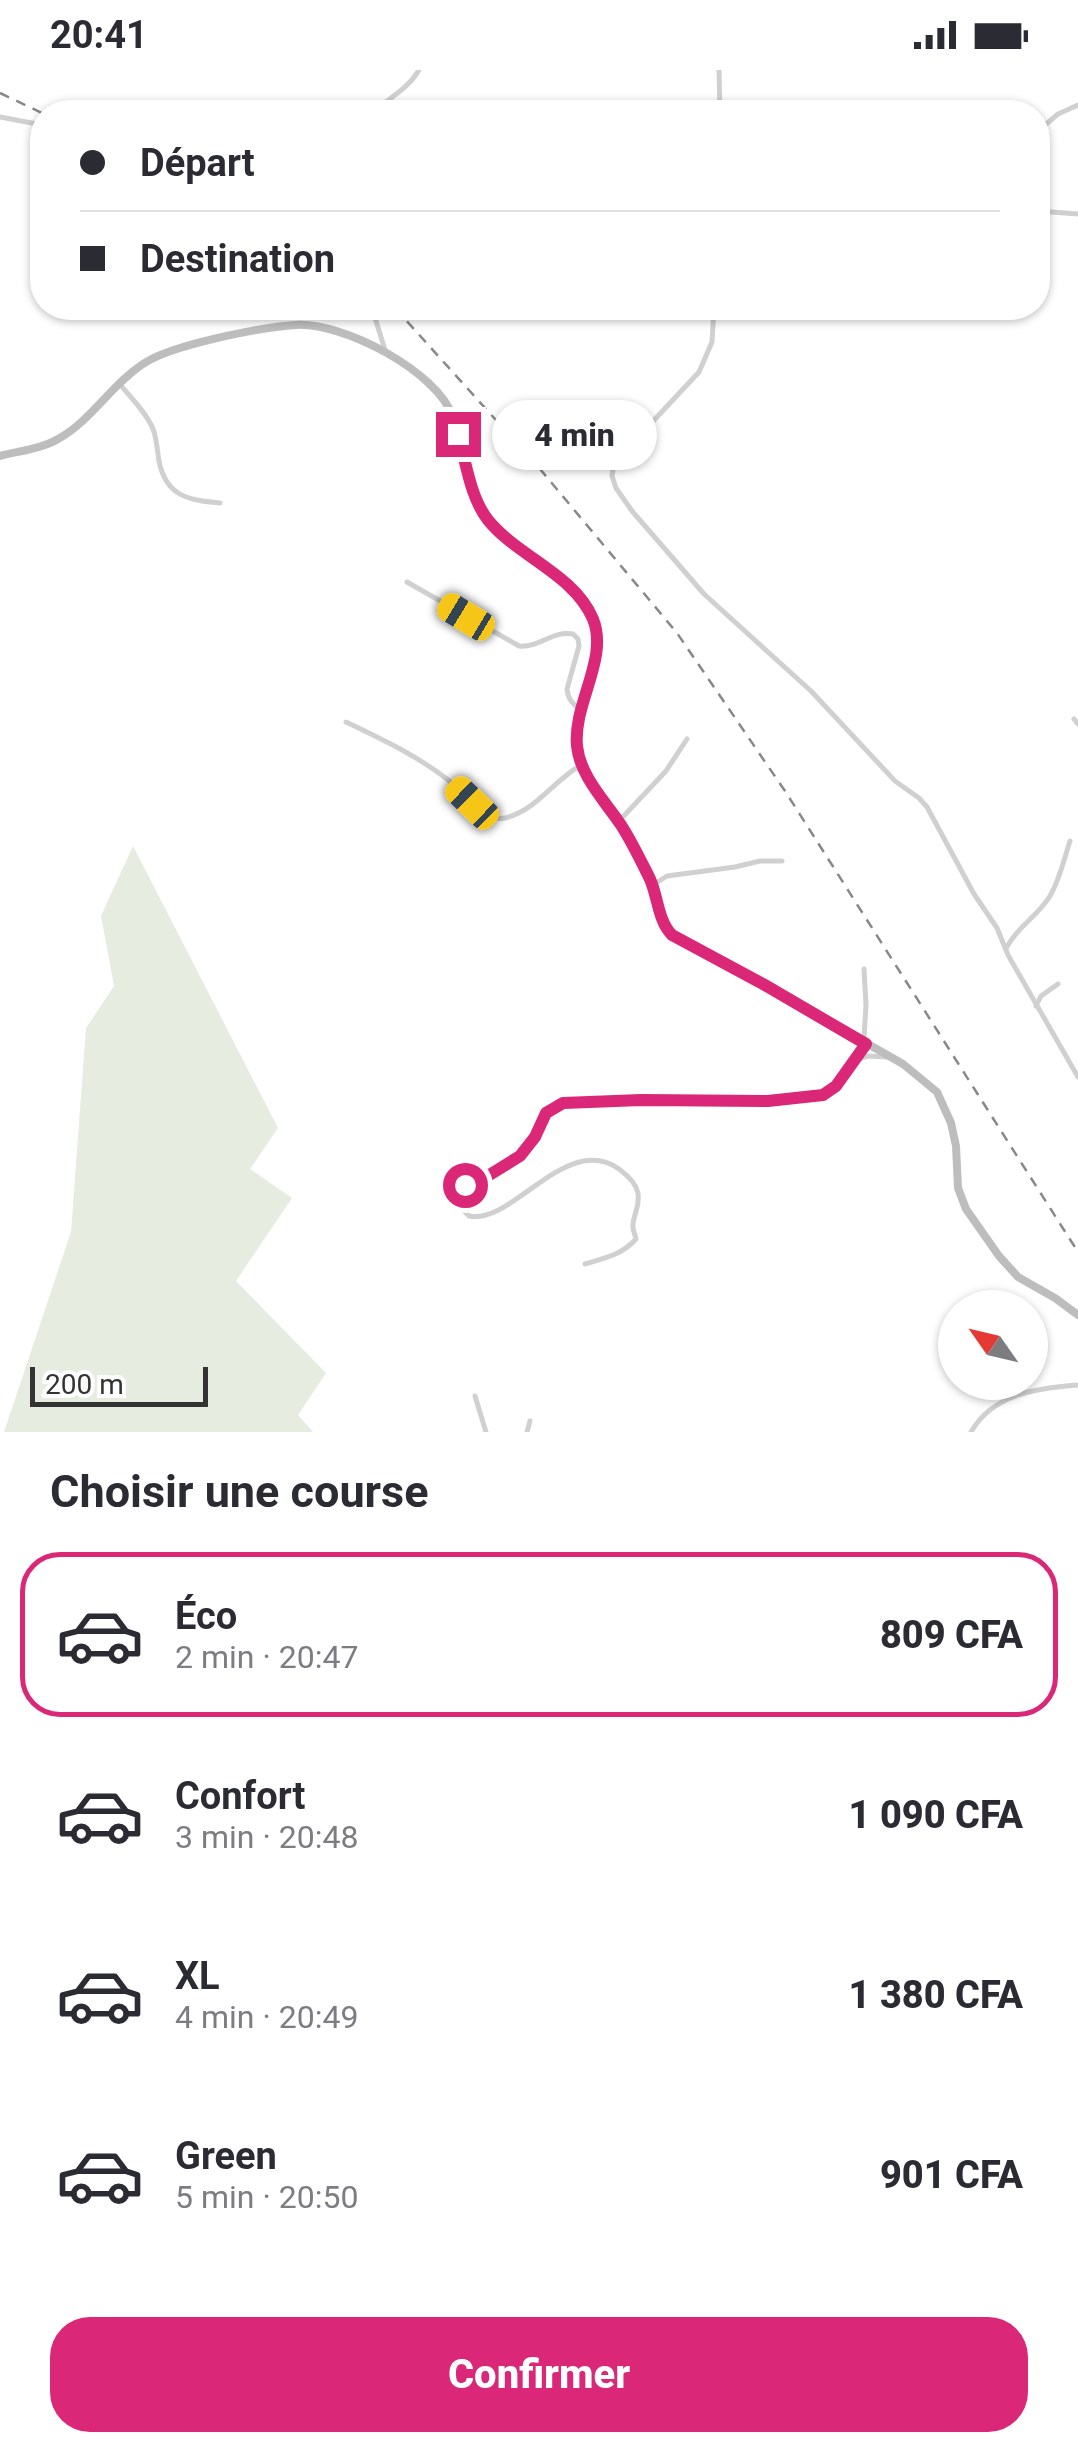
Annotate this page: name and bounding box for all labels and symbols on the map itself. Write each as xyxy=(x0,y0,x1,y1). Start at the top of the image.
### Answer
callout: 4 min xyxy=(493,399,658,469)
route end xyxy=(436,412,481,457)
car xyxy=(433,589,499,645)
car xyxy=(440,771,504,835)
route start xyxy=(443,1163,488,1208)
north arrow xyxy=(938,1290,1048,1400)
scale bar xyxy=(30,1362,208,1406)

